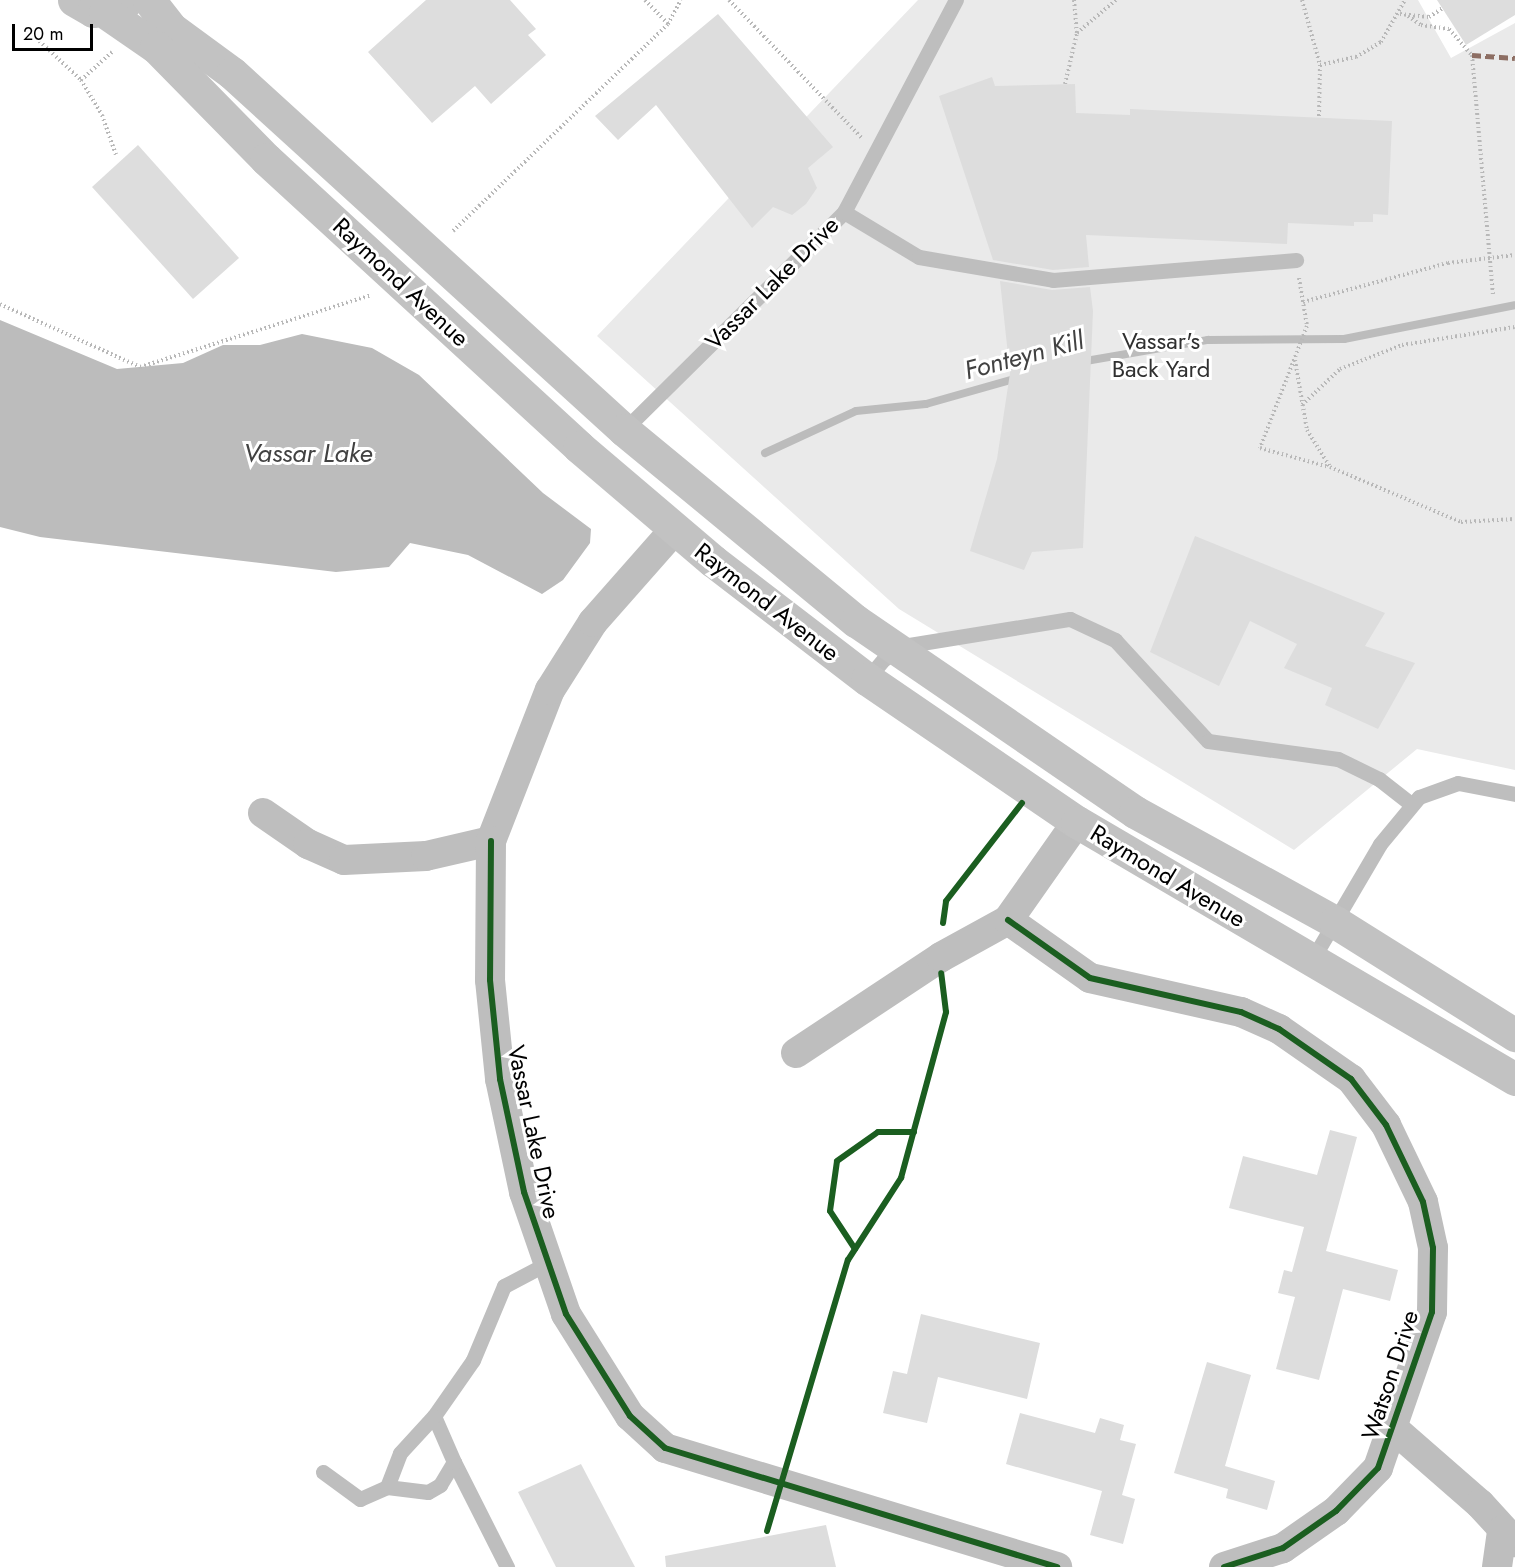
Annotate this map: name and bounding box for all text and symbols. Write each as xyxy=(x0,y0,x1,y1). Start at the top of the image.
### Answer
scale bar xyxy=(15,12,96,50)
text: 20 m xyxy=(23,21,63,47)
street label: Vassar Lake Drive xyxy=(699,210,845,356)
street label: Raymond Avenue xyxy=(327,212,475,352)
water label: Fonteyn Kill xyxy=(961,325,1087,387)
park label: Vassar's Back Yard xyxy=(1112,327,1210,383)
water label: Vassar Lake xyxy=(243,438,373,470)
street label: Raymond Avenue xyxy=(689,537,845,667)
street label: Raymond Avenue xyxy=(1085,818,1251,934)
street label: Vassar Lake Drive xyxy=(502,1043,566,1221)
street label: Watson Drive xyxy=(1356,1307,1424,1443)

